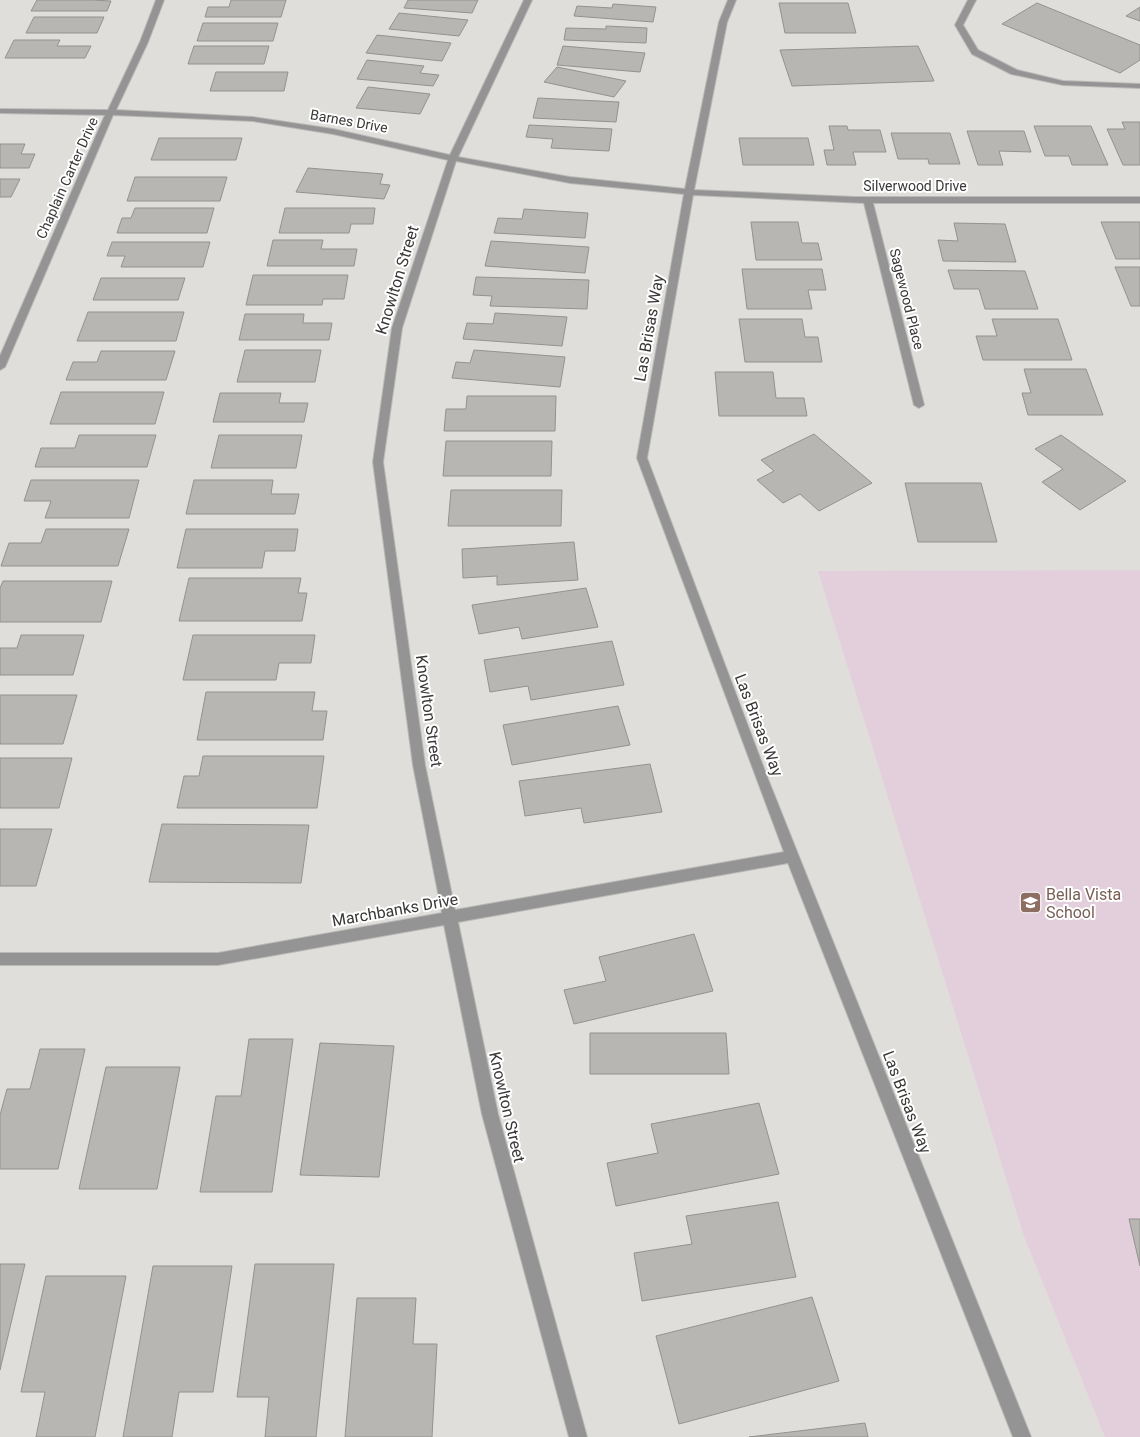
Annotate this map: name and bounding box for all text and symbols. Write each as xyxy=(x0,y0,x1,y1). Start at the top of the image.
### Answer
street label: Barnes Drive xyxy=(309,106,389,136)
street label: Chaplain Carter Drive xyxy=(33,115,101,241)
street label: Silverwood Drive xyxy=(863,178,967,194)
street label: Knowlton Street xyxy=(371,223,423,337)
street label: Sagewood Place xyxy=(887,247,927,351)
street label: Las Brisas Way xyxy=(630,273,668,383)
street label: Knowlton Street xyxy=(412,654,446,768)
street label: Las Brisas Way xyxy=(731,671,787,779)
place label: Bella Vista School xyxy=(1046,885,1121,922)
street label: Marchbanks Drive xyxy=(330,890,460,930)
school or university icon: Bella Vista School xyxy=(1018,891,1042,915)
street label: Las Brisas Way xyxy=(879,1048,935,1156)
street label: Knowlton Street xyxy=(485,1050,529,1164)

